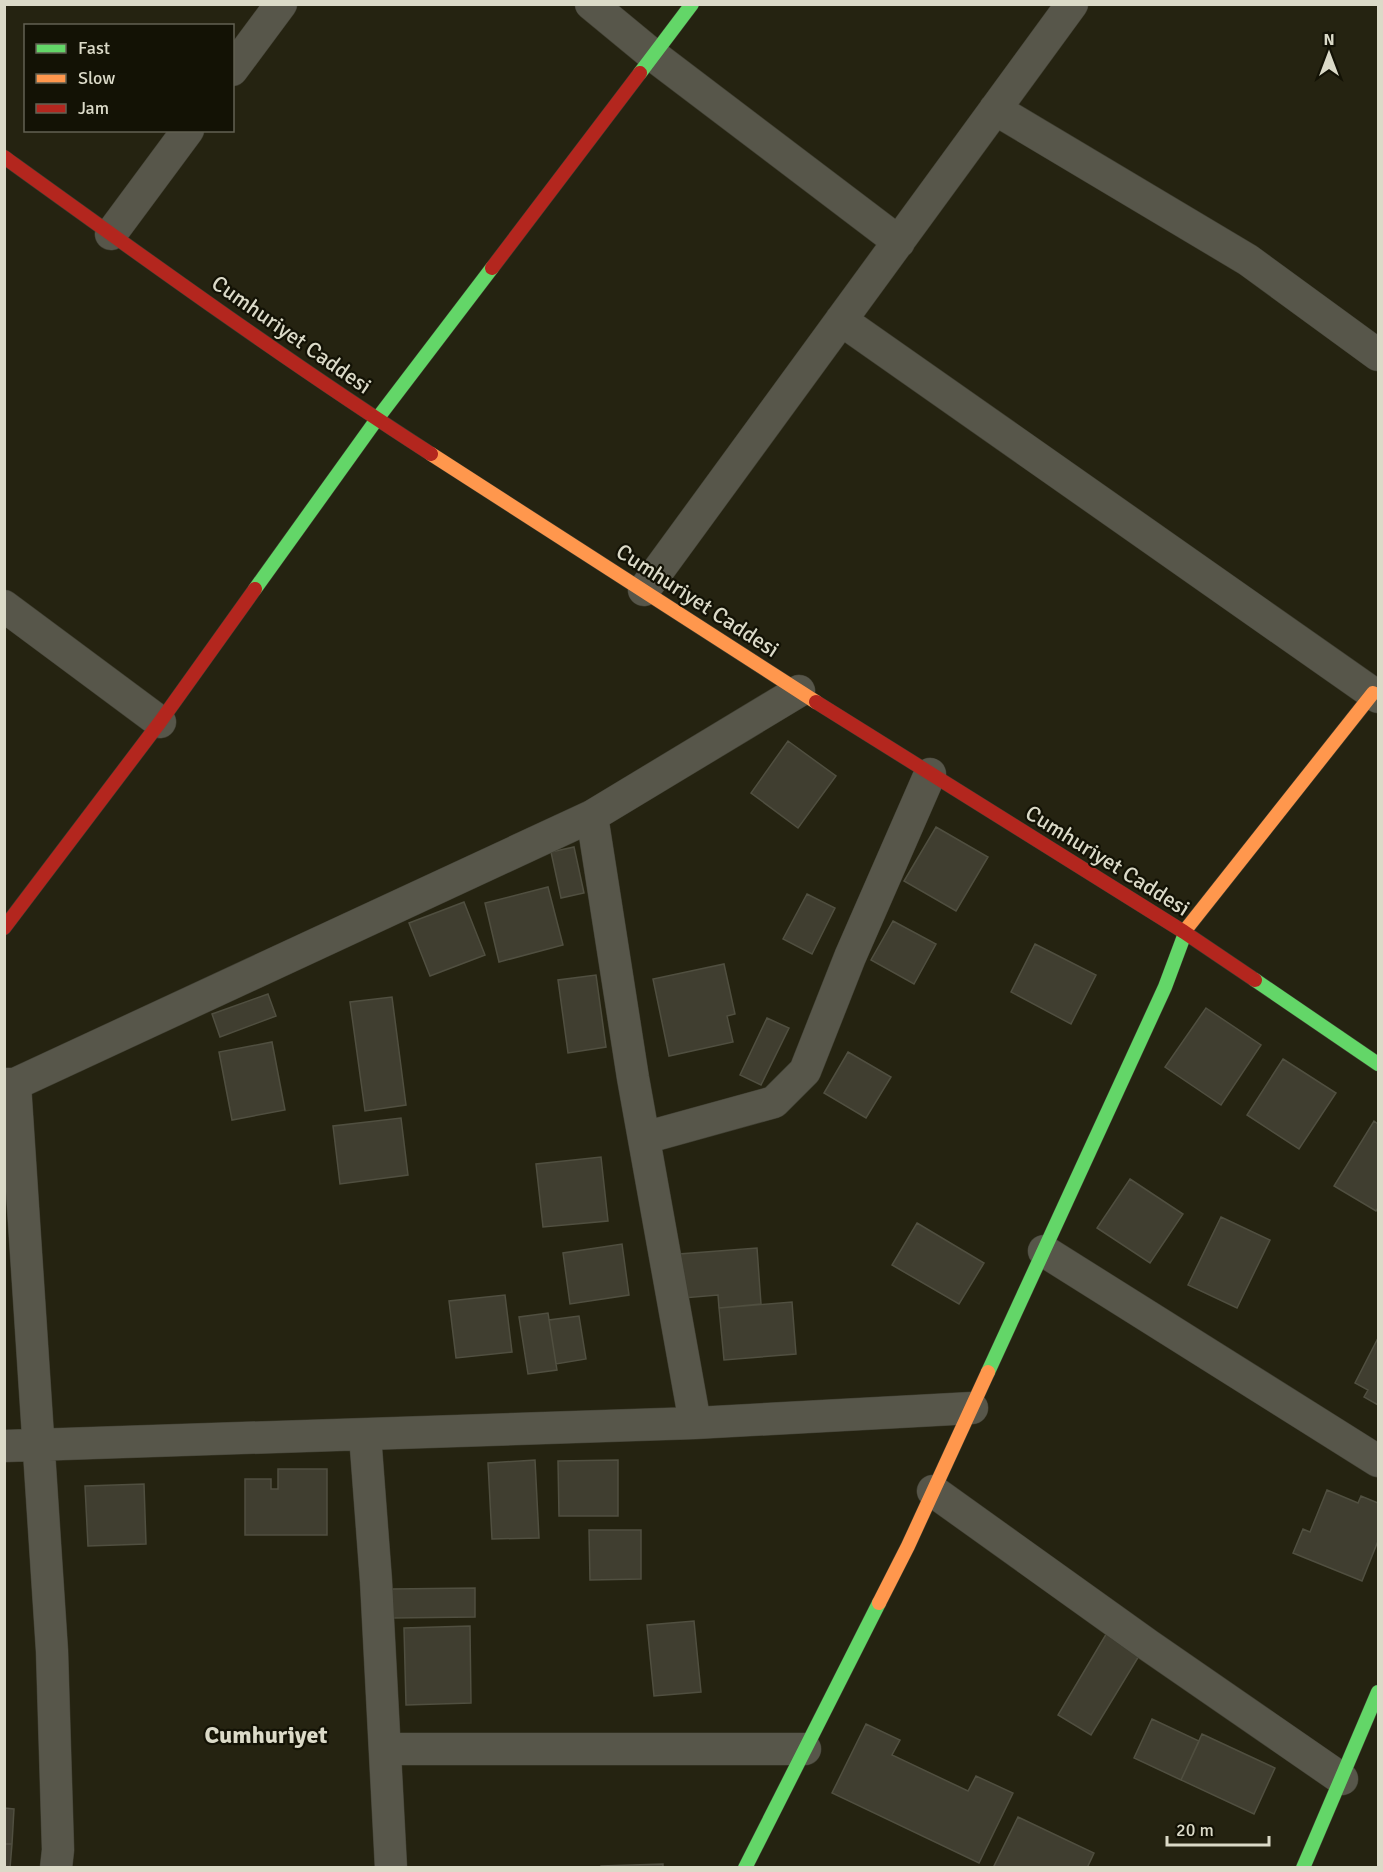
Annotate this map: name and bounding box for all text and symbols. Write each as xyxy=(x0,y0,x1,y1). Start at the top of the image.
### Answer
legend xyxy=(24,24,234,132)
north arrow xyxy=(1299,24,1359,84)
text: N xyxy=(1323,30,1335,50)
text: Fast xyxy=(78,37,110,59)
text: Slow xyxy=(78,67,115,89)
text: Jam xyxy=(78,97,109,119)
street label: Cumhuriyet Caddesi xyxy=(207,269,377,400)
street label: Cumhuriyet Caddesi xyxy=(611,538,784,663)
street label: Cumhuriyet Caddesi xyxy=(1021,799,1195,922)
district label: Cumhuriyet xyxy=(205,1720,327,1750)
scale bar xyxy=(1167,1809,1269,1847)
text: 20 m xyxy=(1176,1819,1214,1841)

